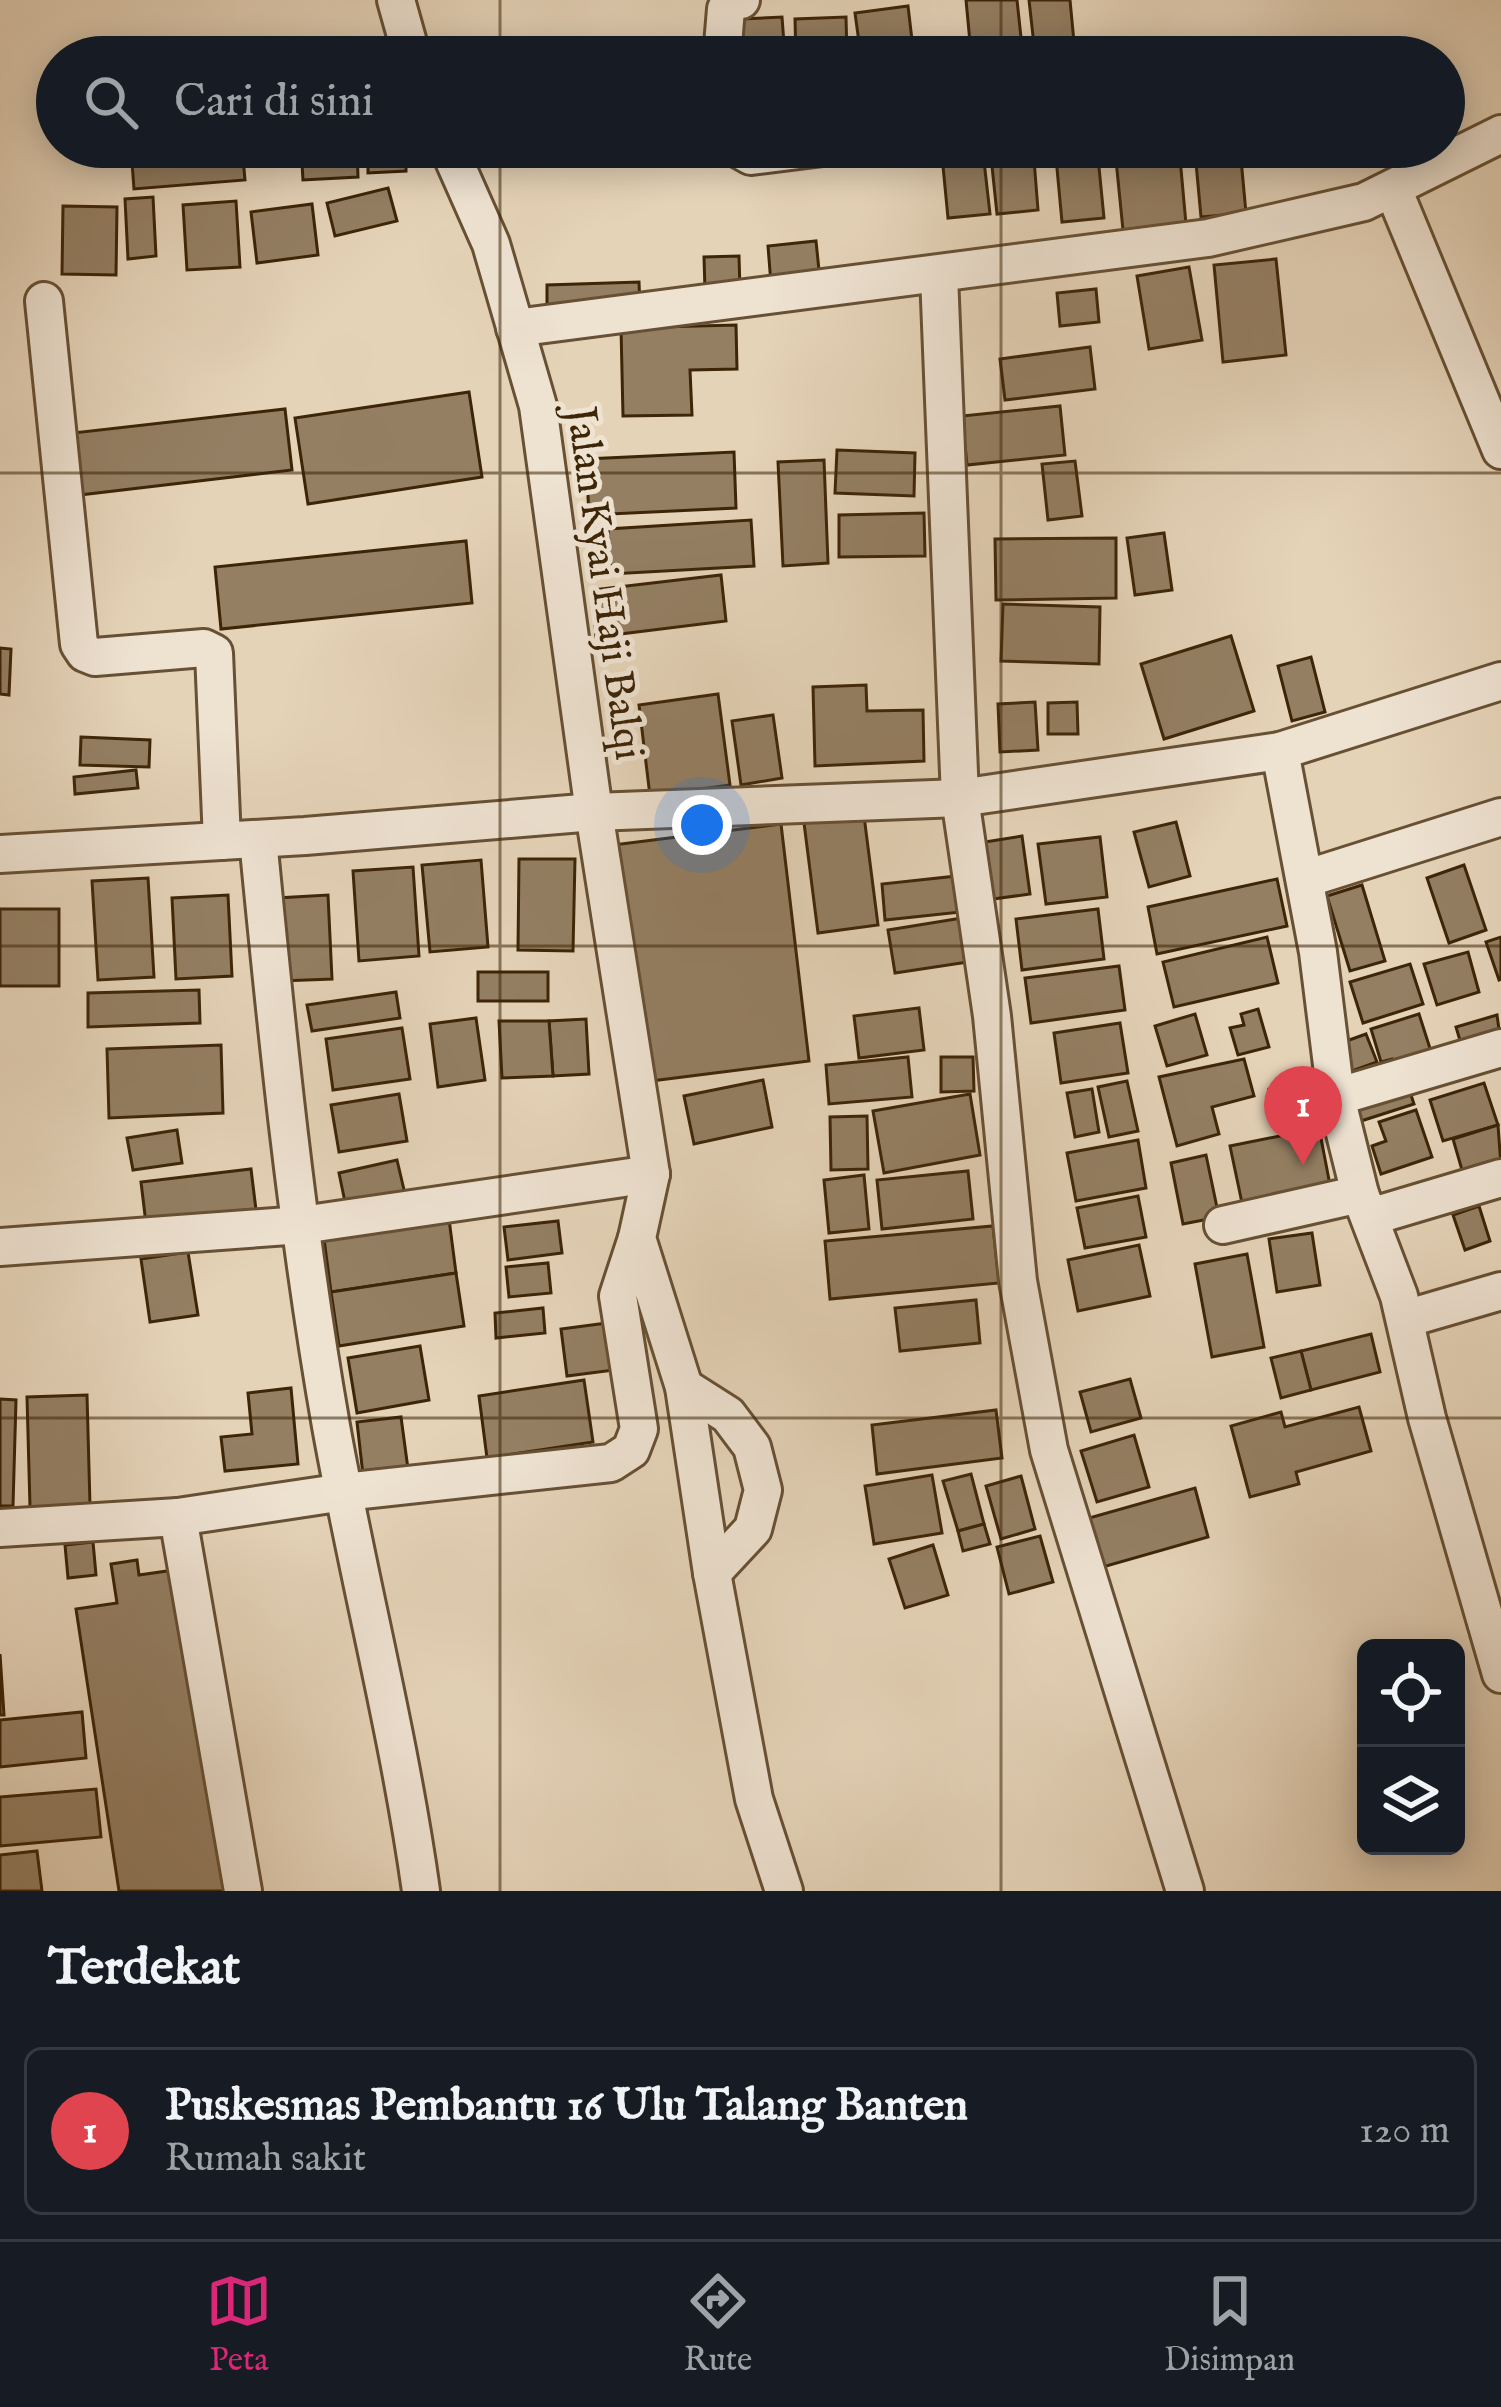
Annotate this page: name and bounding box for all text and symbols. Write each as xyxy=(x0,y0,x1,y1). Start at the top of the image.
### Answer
search box xyxy=(36,36,1465,168)
icon: search xyxy=(78,69,144,135)
text: Cari di sini xyxy=(174,74,374,131)
street label: Jalan Kyai Haji Balqi xyxy=(552,400,655,763)
your location xyxy=(672,795,732,855)
pin: 1 xyxy=(1264,1066,1342,1165)
map controls xyxy=(1357,1639,1465,1855)
button: locate xyxy=(1357,1639,1465,1747)
button: layers xyxy=(1357,1747,1465,1855)
text: Terdekat xyxy=(48,1937,240,2002)
text: Puskesmas Pembantu 16 Ulu Talang Banten xyxy=(165,2078,968,2135)
text: 1 xyxy=(83,2107,97,2156)
text: 120 m xyxy=(1359,2107,1450,2156)
text: Rumah sakit xyxy=(165,2135,366,2184)
tab: Peta xyxy=(206,2268,272,2382)
tab: Rute xyxy=(684,2268,752,2382)
tab: Disimpan xyxy=(1164,2268,1295,2382)

